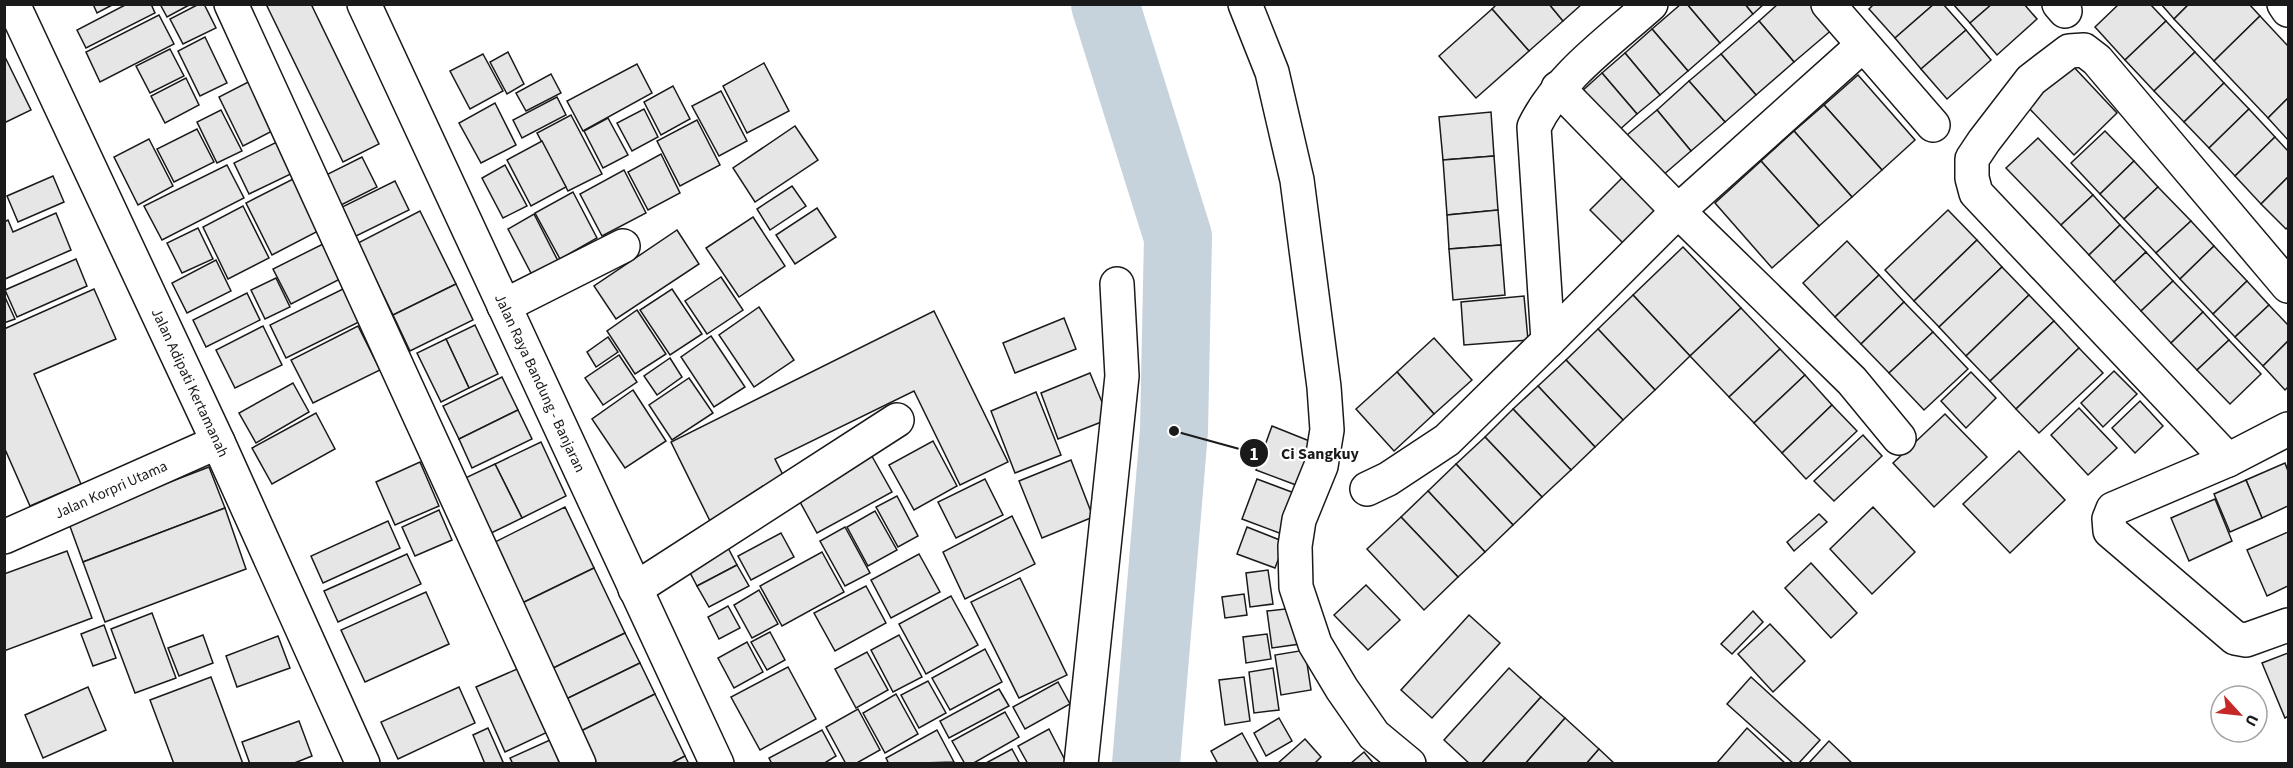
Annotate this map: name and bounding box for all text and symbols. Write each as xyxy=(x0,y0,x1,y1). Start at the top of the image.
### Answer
street label: Jalan Raya Bandung - Banjaran xyxy=(489,291,590,476)
street label: Jalan Adipati Kertamanah xyxy=(146,305,234,461)
callout: Ci Sangkuy xyxy=(1239,436,1371,470)
text: 1 xyxy=(1249,442,1259,467)
text: Ci Sangkuy xyxy=(1281,443,1360,465)
street label: Jalan Korpri Utama xyxy=(51,456,171,524)
north arrow xyxy=(2209,684,2269,744)
text: U xyxy=(2239,711,2264,730)

